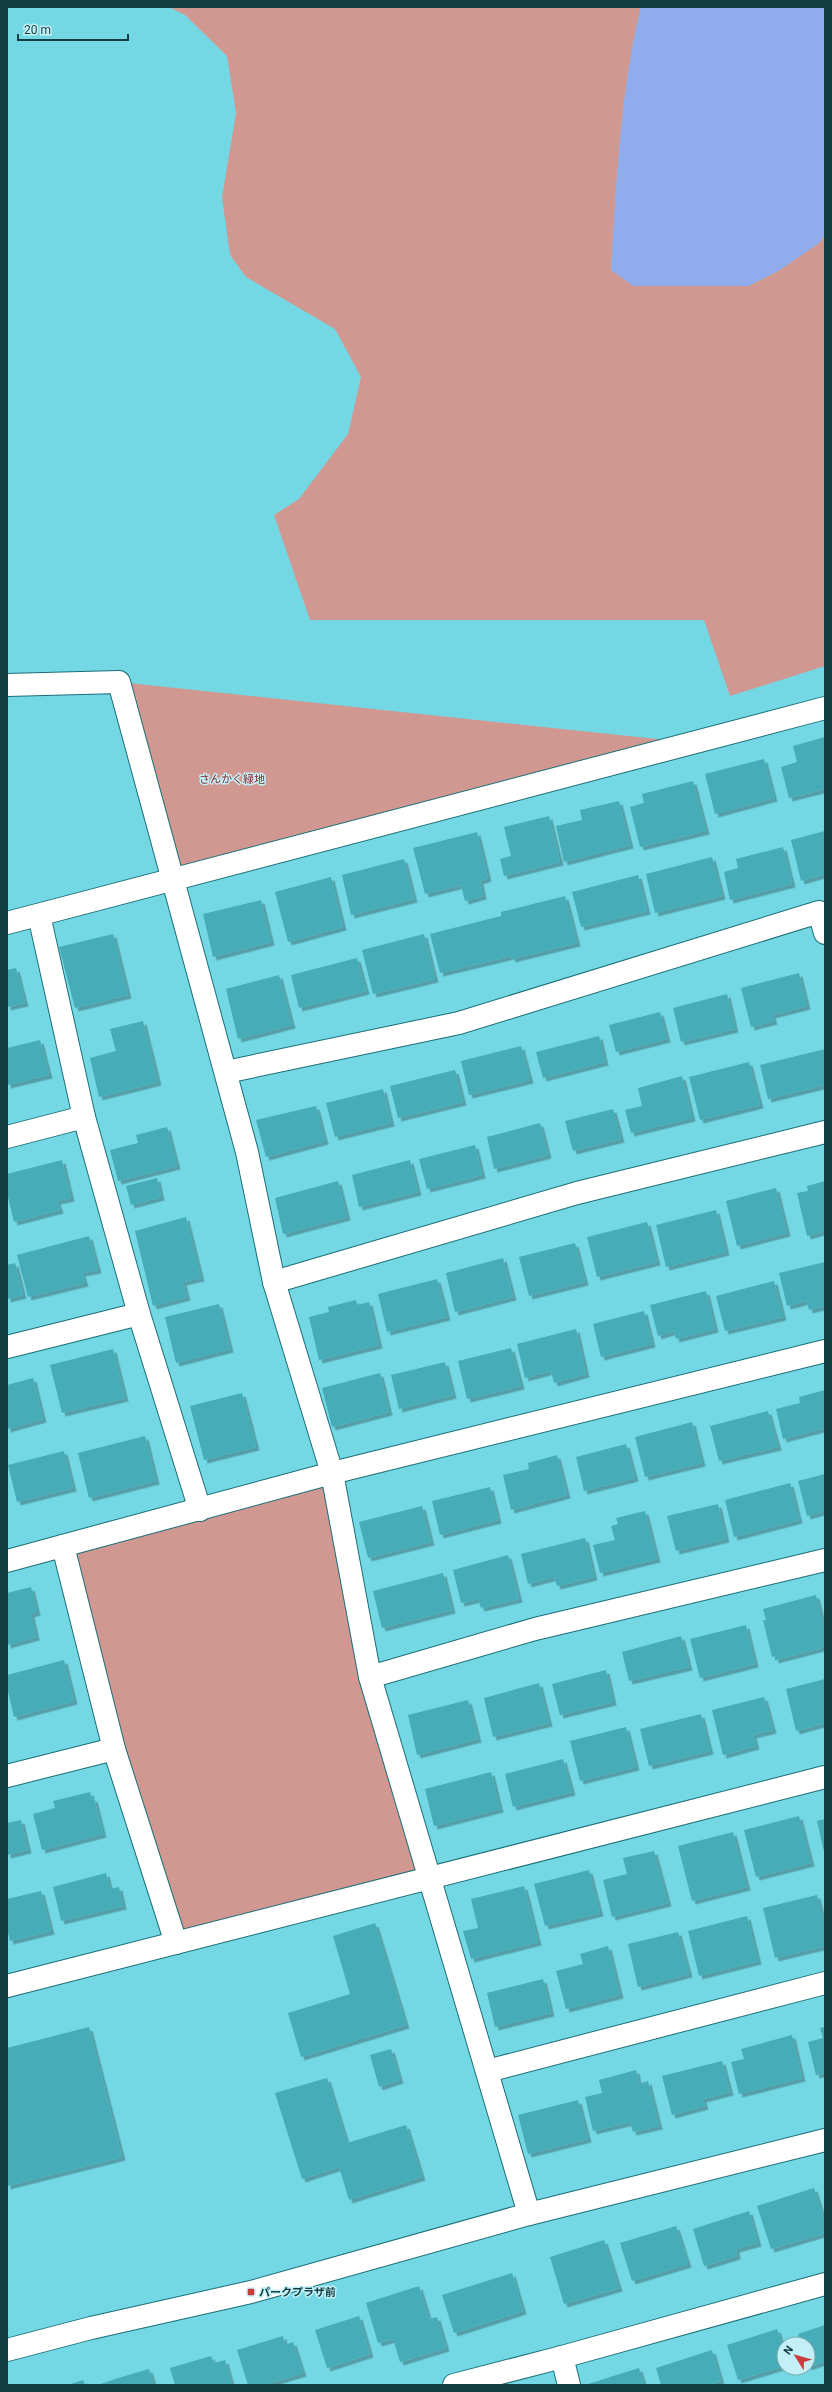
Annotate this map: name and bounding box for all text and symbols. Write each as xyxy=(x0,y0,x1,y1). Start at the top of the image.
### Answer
scale bar xyxy=(18,16,128,42)
text: 20 m xyxy=(24,23,51,37)
park label: さんかく緑地 xyxy=(199,773,265,786)
place label: パークプラザ前 xyxy=(259,2286,336,2299)
marker: パークプラザ前 xyxy=(246,2287,256,2297)
north arrow xyxy=(776,2336,816,2376)
text: N xyxy=(781,2343,796,2357)

